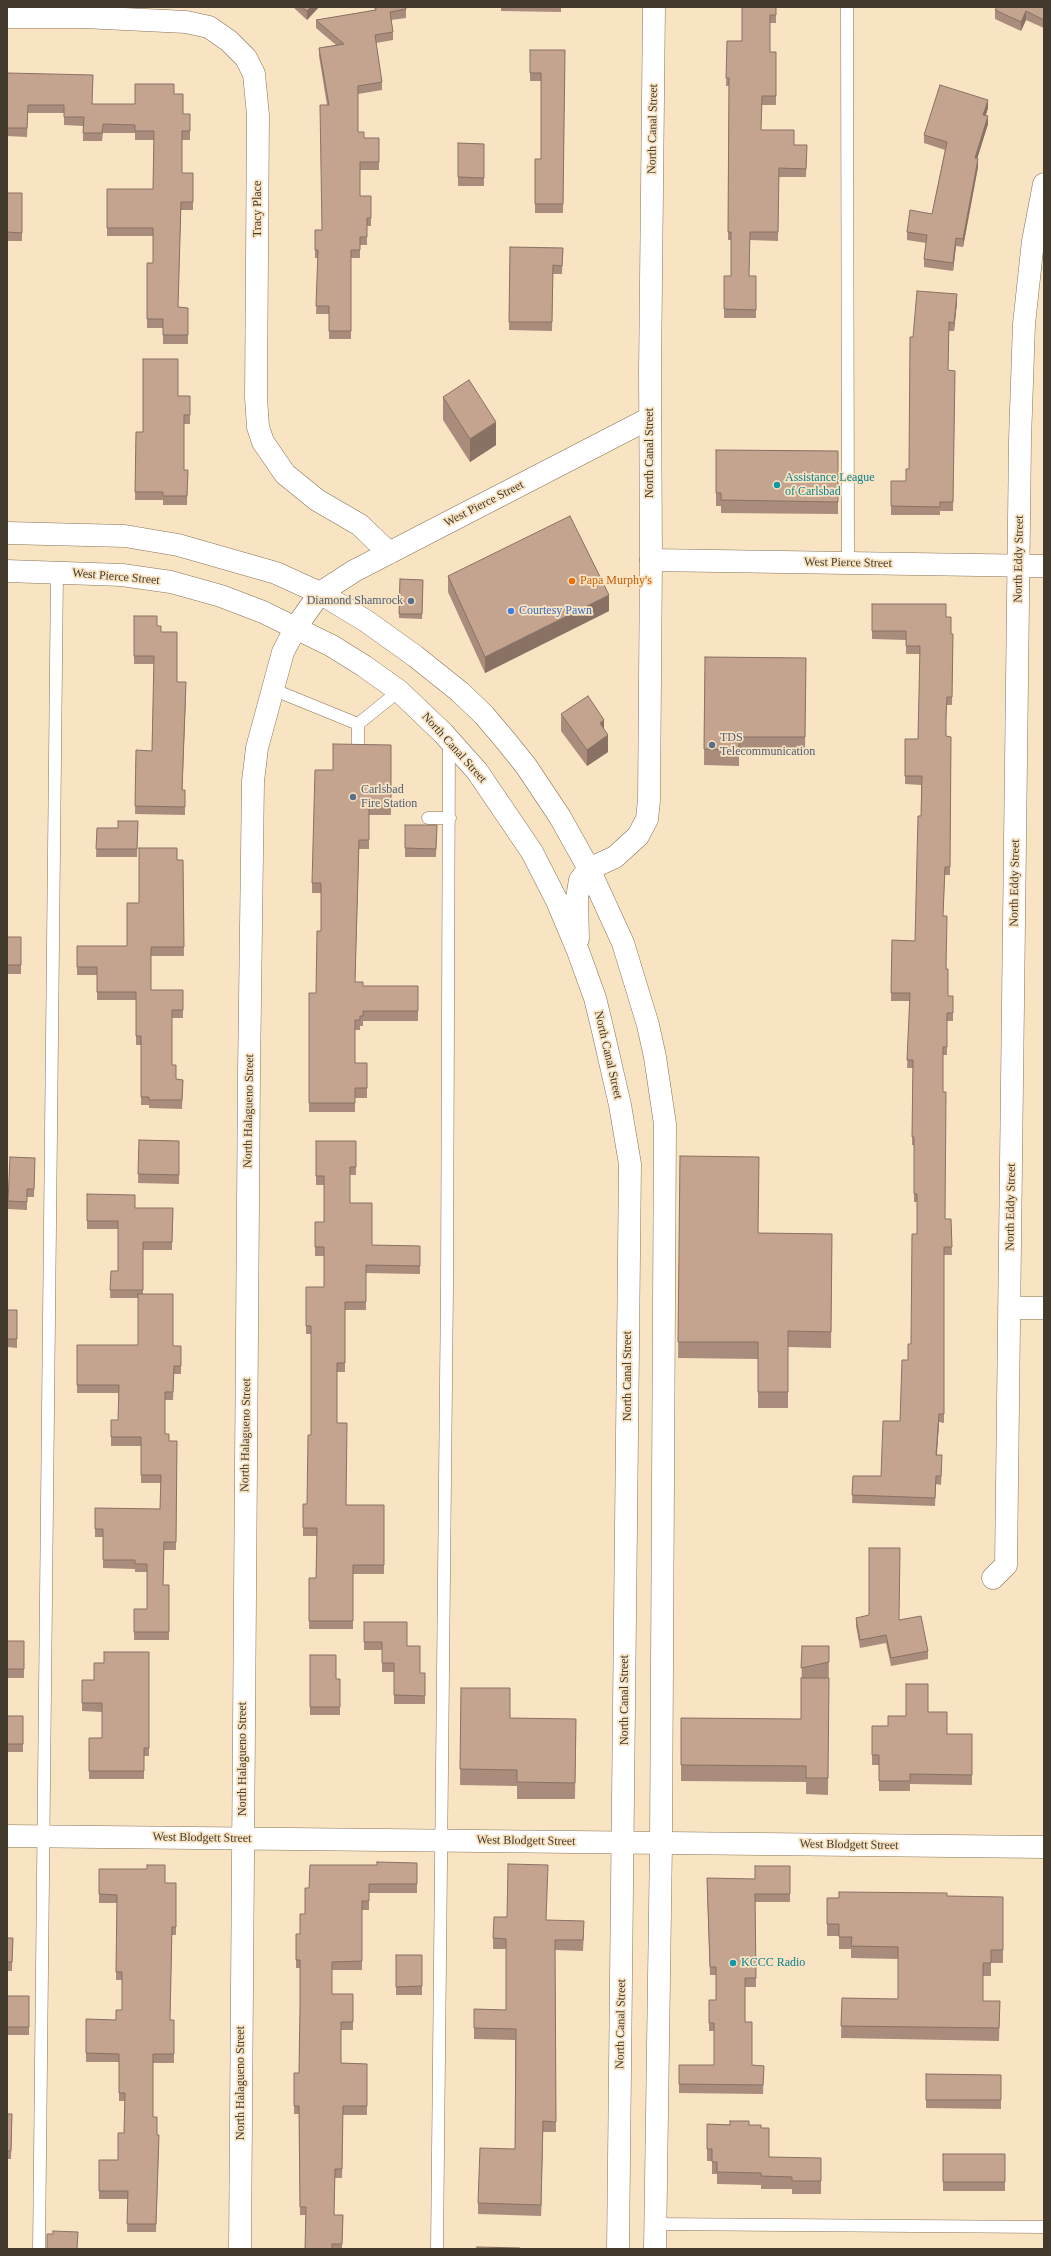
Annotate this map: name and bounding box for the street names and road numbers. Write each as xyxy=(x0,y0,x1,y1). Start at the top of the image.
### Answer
street label: North Canal Street xyxy=(645,84,661,174)
street label: Tracy Place xyxy=(251,181,265,237)
street label: North Canal Street xyxy=(643,408,657,498)
street label: West Pierce Street xyxy=(442,478,526,530)
street label: North Eddy Street xyxy=(1011,515,1027,603)
street label: West Pierce Street xyxy=(804,555,892,571)
street label: West Pierce Street xyxy=(72,566,160,588)
street label: North Canal Street xyxy=(419,710,489,786)
street label: North Eddy Street xyxy=(1007,839,1023,927)
street label: North Canal Street xyxy=(591,1010,625,1100)
street label: North Halagueno Street xyxy=(241,1054,257,1168)
street label: North Eddy Street xyxy=(1003,1163,1019,1251)
street label: North Canal Street xyxy=(621,1331,635,1421)
street label: North Halagueno Street xyxy=(238,1378,254,1492)
street label: North Canal Street xyxy=(618,1655,632,1745)
street label: North Halagueno Street xyxy=(236,1702,250,1816)
street label: West Blodgett Street xyxy=(152,1830,252,1846)
street label: West Blodgett Street xyxy=(476,1833,576,1849)
street label: West Blodgett Street xyxy=(799,1837,899,1853)
street label: North Canal Street xyxy=(613,1979,629,2069)
street label: North Halagueno Street xyxy=(234,2026,248,2140)

